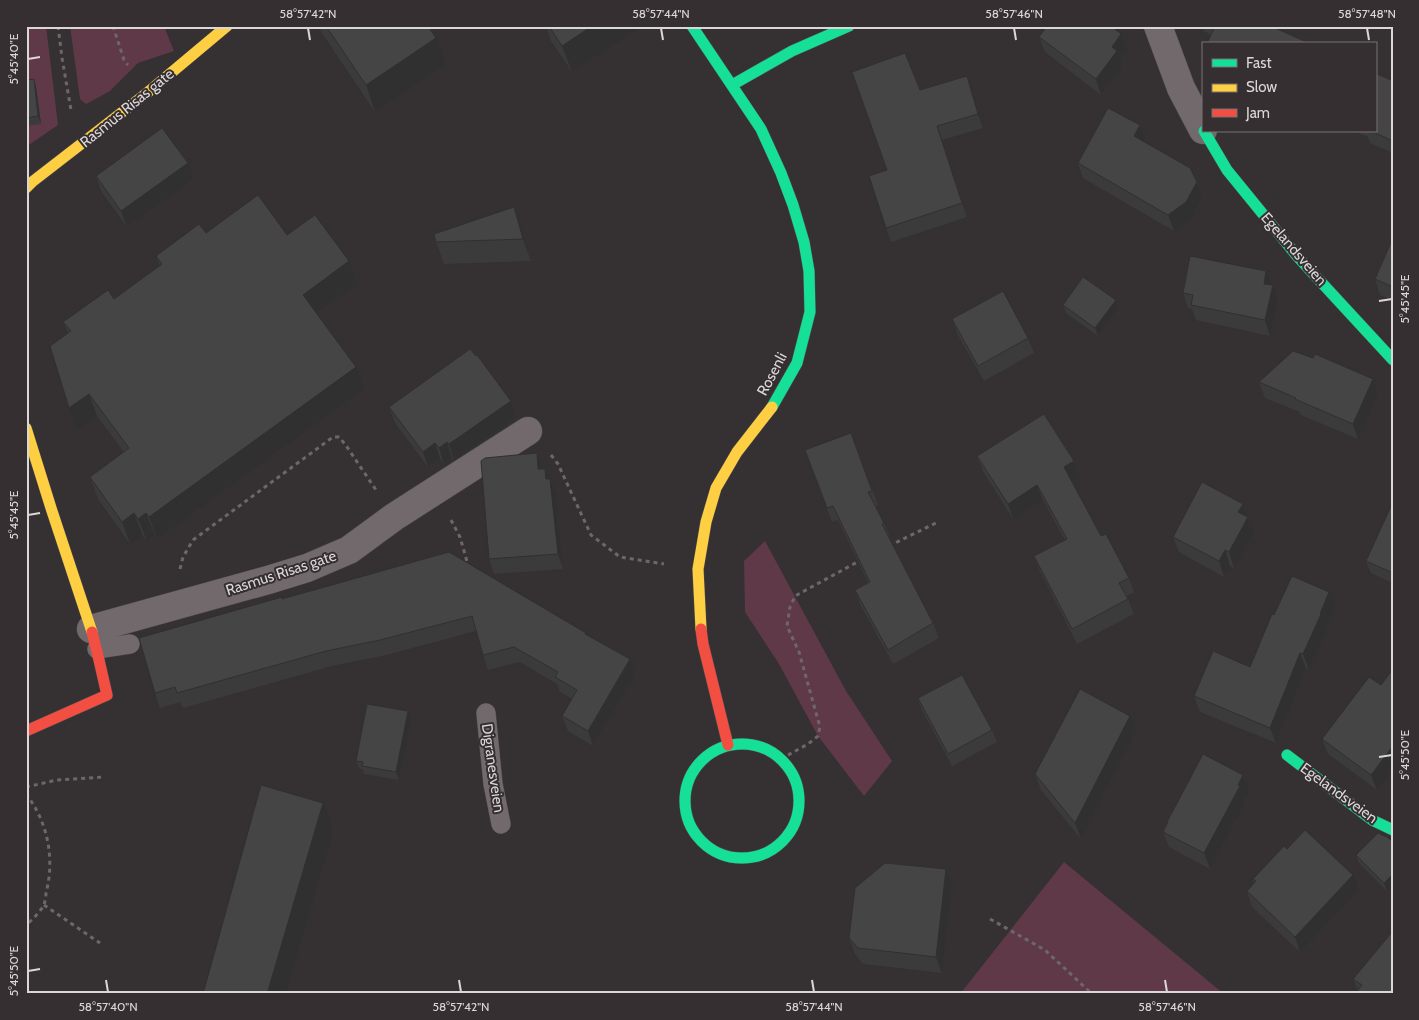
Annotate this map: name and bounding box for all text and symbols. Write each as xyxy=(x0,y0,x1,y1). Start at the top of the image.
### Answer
text: 58°57'42"N xyxy=(279,6,337,21)
text: 58°57'44"N xyxy=(632,6,690,21)
text: 58°57'46"N xyxy=(985,6,1043,21)
text: 58°57'48"N xyxy=(1338,6,1396,21)
text: 5°45'40"E xyxy=(6,33,21,84)
legend xyxy=(1202,42,1376,132)
text: Fast xyxy=(1246,54,1271,72)
street label: Rasmus Risas gate xyxy=(77,65,178,151)
text: Slow xyxy=(1246,78,1277,96)
text: Jam xyxy=(1245,104,1270,122)
street label: Egelandsveien xyxy=(1257,209,1331,289)
text: 5°45'45"E xyxy=(1397,274,1412,323)
street label: Rosenli xyxy=(753,349,791,399)
text: 5°45'45"E xyxy=(6,490,21,539)
street label: Rasmus Risas gate xyxy=(223,547,339,599)
street label: Digranesveien xyxy=(478,722,508,814)
text: 5°45'50"E xyxy=(1397,729,1412,780)
street label: Egelandsveien xyxy=(1297,759,1381,827)
text: 5°45'50"E xyxy=(6,945,21,996)
text: 58°57'40"N xyxy=(78,999,138,1014)
text: 58°57'42"N xyxy=(432,999,490,1014)
text: 58°57'44"N xyxy=(785,999,843,1014)
text: 58°57'46"N xyxy=(1138,999,1196,1014)

